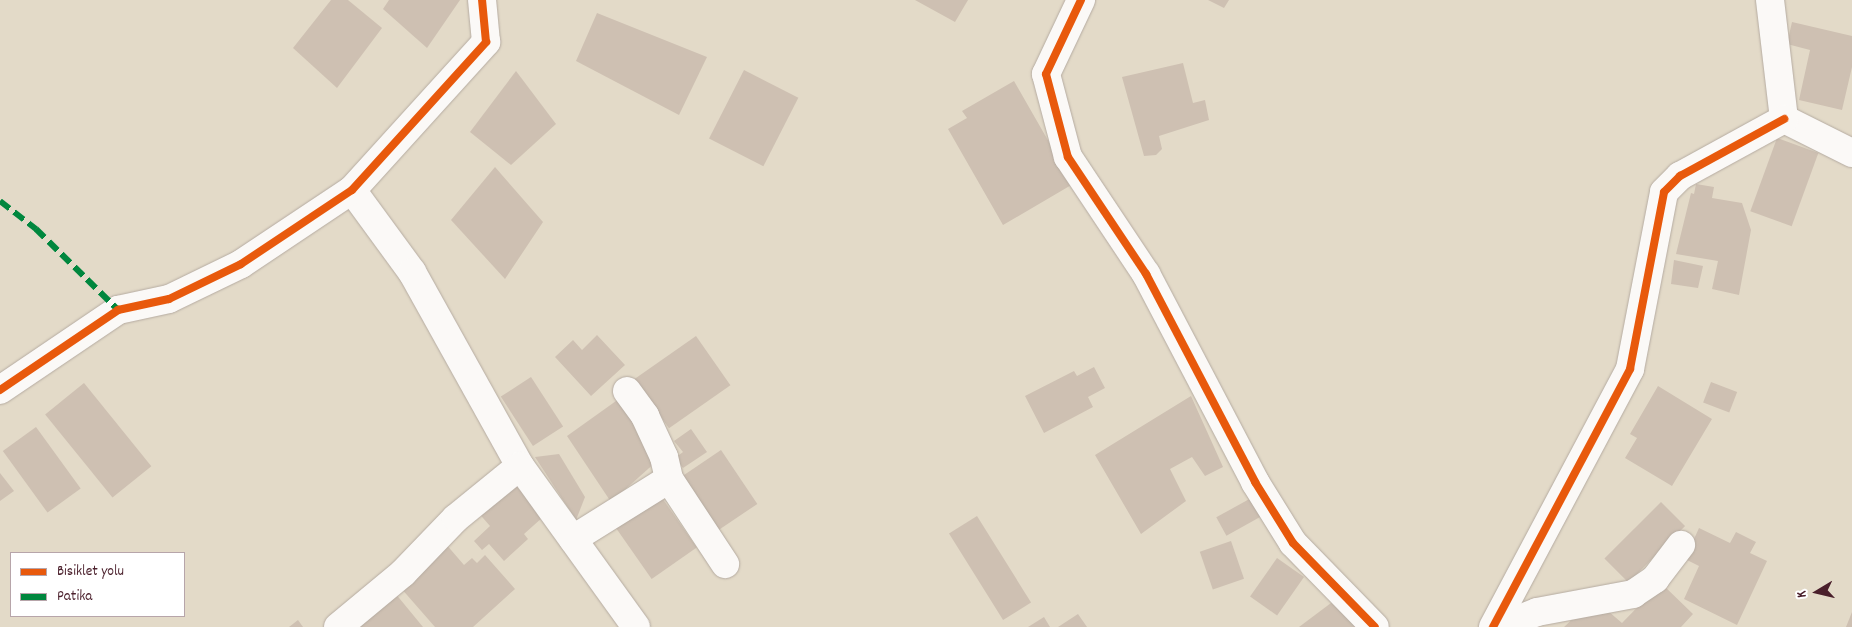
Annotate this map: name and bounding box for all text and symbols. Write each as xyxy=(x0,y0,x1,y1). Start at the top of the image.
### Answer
legend xyxy=(10,552,185,617)
text: Bisiklet yolu xyxy=(57,561,124,583)
north arrow xyxy=(1792,567,1842,617)
text: Patika xyxy=(57,586,92,608)
text: K xyxy=(1792,590,1813,599)

